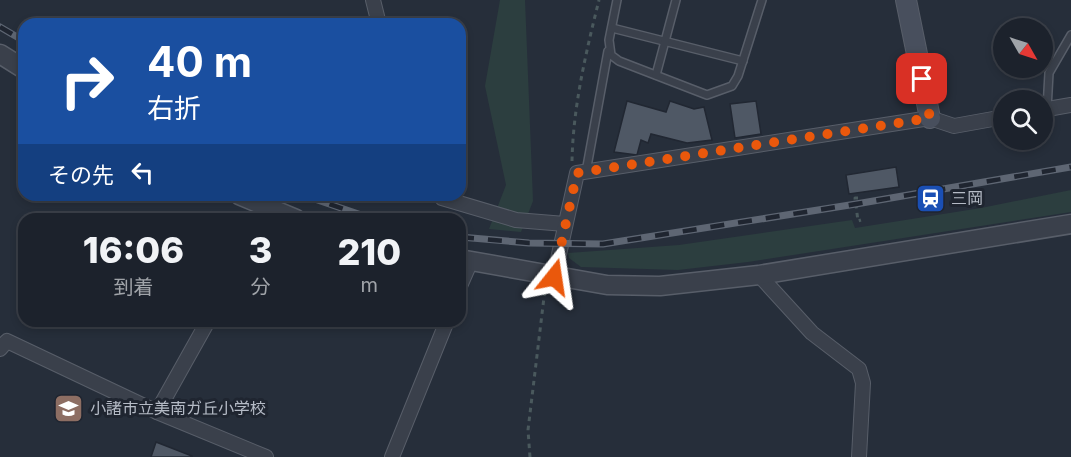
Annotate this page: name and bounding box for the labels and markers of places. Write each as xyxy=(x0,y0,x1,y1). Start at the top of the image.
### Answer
pin xyxy=(896,53,947,104)
station icon: 三岡 xyxy=(914,182,946,214)
place label: 三岡 xyxy=(951,188,983,208)
school or university icon: 小諸市立美南ガ丘小学校 xyxy=(53,392,85,424)
place label: 小諸市立美南ガ丘小学校 xyxy=(90,398,266,418)

